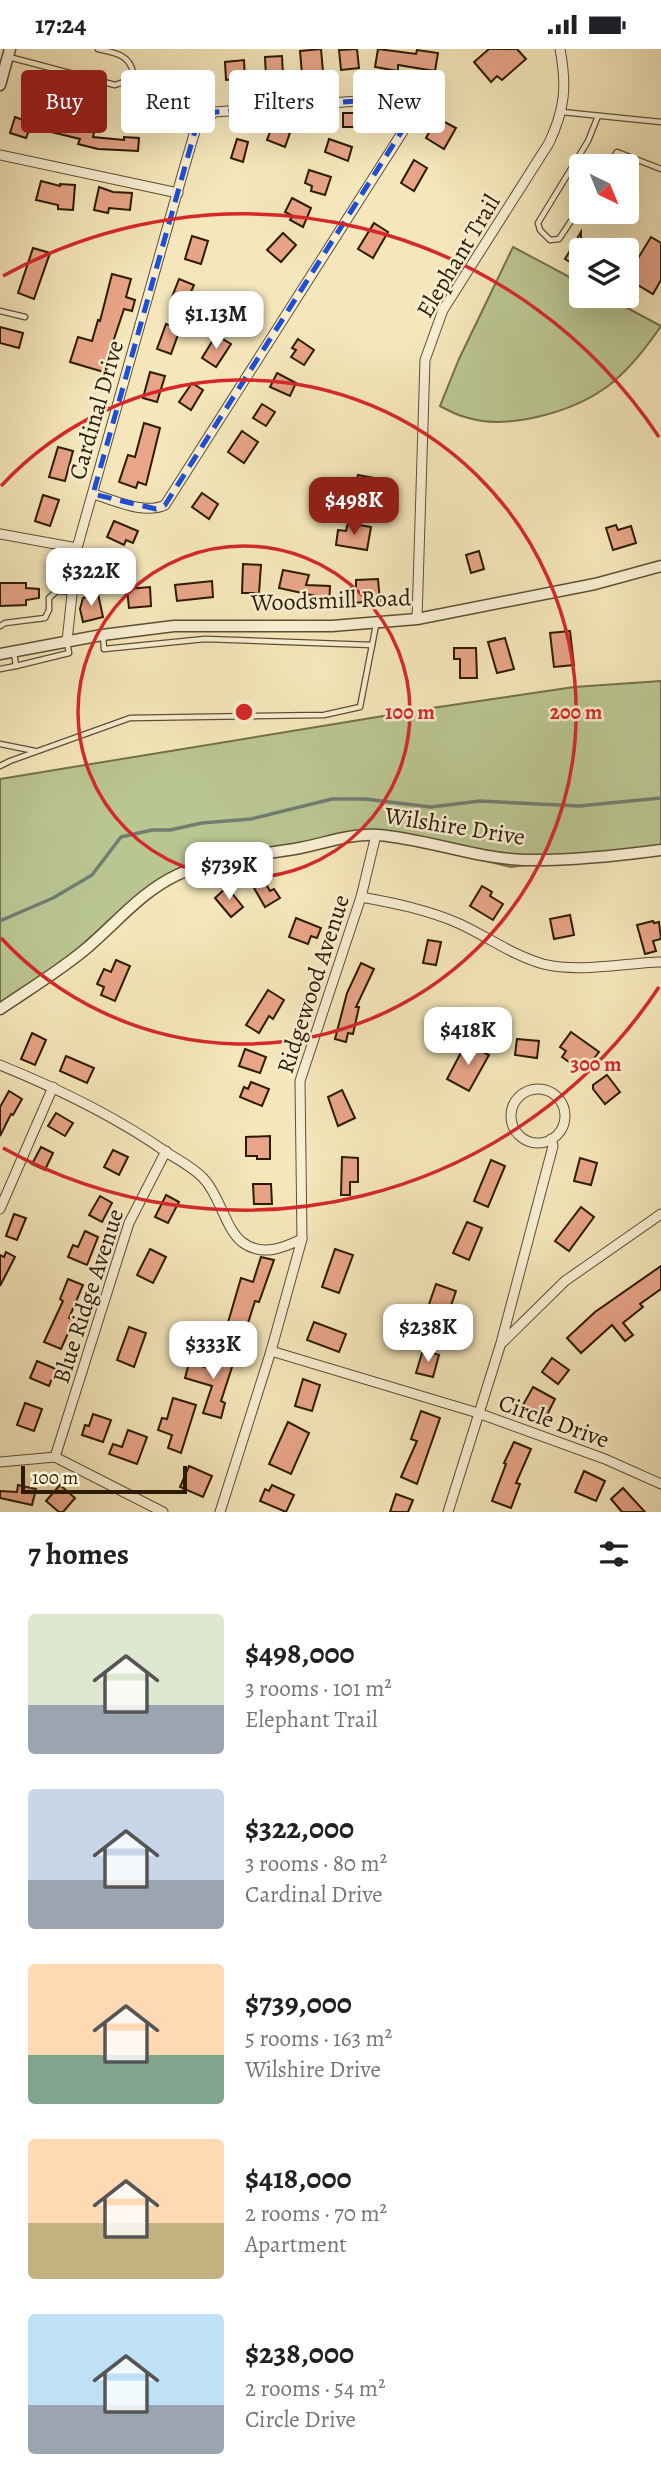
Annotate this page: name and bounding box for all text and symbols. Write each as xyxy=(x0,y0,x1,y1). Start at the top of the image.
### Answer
text: 17:24 xyxy=(35,7,86,42)
chip: Buy xyxy=(21,70,107,133)
chip: Rent xyxy=(121,70,215,133)
chip: Filters xyxy=(229,70,339,133)
chip: New xyxy=(353,70,445,133)
north arrow xyxy=(569,154,639,224)
map controls xyxy=(569,154,639,308)
street label: Elephant Trail xyxy=(409,188,507,324)
button: layers xyxy=(569,238,639,308)
pin: $1.13M xyxy=(159,292,273,351)
text: $1.13M xyxy=(185,298,247,329)
street label: Cardinal Drive xyxy=(61,337,131,483)
pin: $498K xyxy=(305,477,403,537)
text: $498K xyxy=(325,484,383,515)
pin: $322K xyxy=(42,549,140,608)
text: $322K xyxy=(62,555,120,586)
street label: Woodsmill Road xyxy=(249,581,412,619)
text: 100 m xyxy=(385,698,435,726)
text: 200 m xyxy=(550,698,603,726)
centre of rings xyxy=(232,700,256,724)
street label: Wilshire Drive xyxy=(382,799,527,853)
pin: $739K xyxy=(180,843,278,902)
text: $739K xyxy=(201,849,257,880)
street label: Ridgewood Avenue xyxy=(269,890,357,1078)
pin: $418K xyxy=(419,1007,517,1067)
text: $418K xyxy=(440,1014,496,1045)
text: 300 m xyxy=(570,1050,622,1078)
street label: Blue Ridge Avenue xyxy=(45,1205,131,1387)
pin: $238K xyxy=(379,1305,477,1364)
text: $238K xyxy=(399,1311,457,1342)
pin: $333K xyxy=(164,1321,262,1381)
text: $333K xyxy=(185,1328,241,1359)
street label: Circle Drive xyxy=(494,1386,614,1456)
scale bar xyxy=(21,1463,187,1495)
text: 100 m xyxy=(32,1465,78,1491)
text: 7 homes xyxy=(28,1534,129,1574)
icon: filters xyxy=(595,1535,633,1573)
text: $498,000 xyxy=(245,1633,355,1673)
icon: home xyxy=(84,1642,168,1726)
text: 3 rooms · 101 m² xyxy=(245,1673,392,1704)
text: Elephant Trail xyxy=(245,1704,378,1735)
text: $322,000 xyxy=(245,1808,354,1848)
icon: home xyxy=(84,1817,168,1901)
text: 3 rooms · 80 m² xyxy=(245,1848,387,1879)
text: Cardinal Drive xyxy=(245,1879,383,1910)
text: $739,000 xyxy=(245,1983,352,2023)
icon: home xyxy=(84,1992,168,2076)
text: 5 rooms · 163 m² xyxy=(245,2023,392,2054)
text: Wilshire Drive xyxy=(245,2054,381,2085)
text: $418,000 xyxy=(245,2158,352,2198)
icon: home xyxy=(84,2167,168,2251)
text: 2 rooms · 70 m² xyxy=(245,2198,387,2229)
text: Apartment xyxy=(245,2229,347,2260)
text: $238,000 xyxy=(245,2333,354,2373)
icon: home xyxy=(84,2342,168,2426)
text: 2 rooms · 54 m² xyxy=(245,2373,386,2404)
text: Circle Drive xyxy=(245,2404,356,2435)

